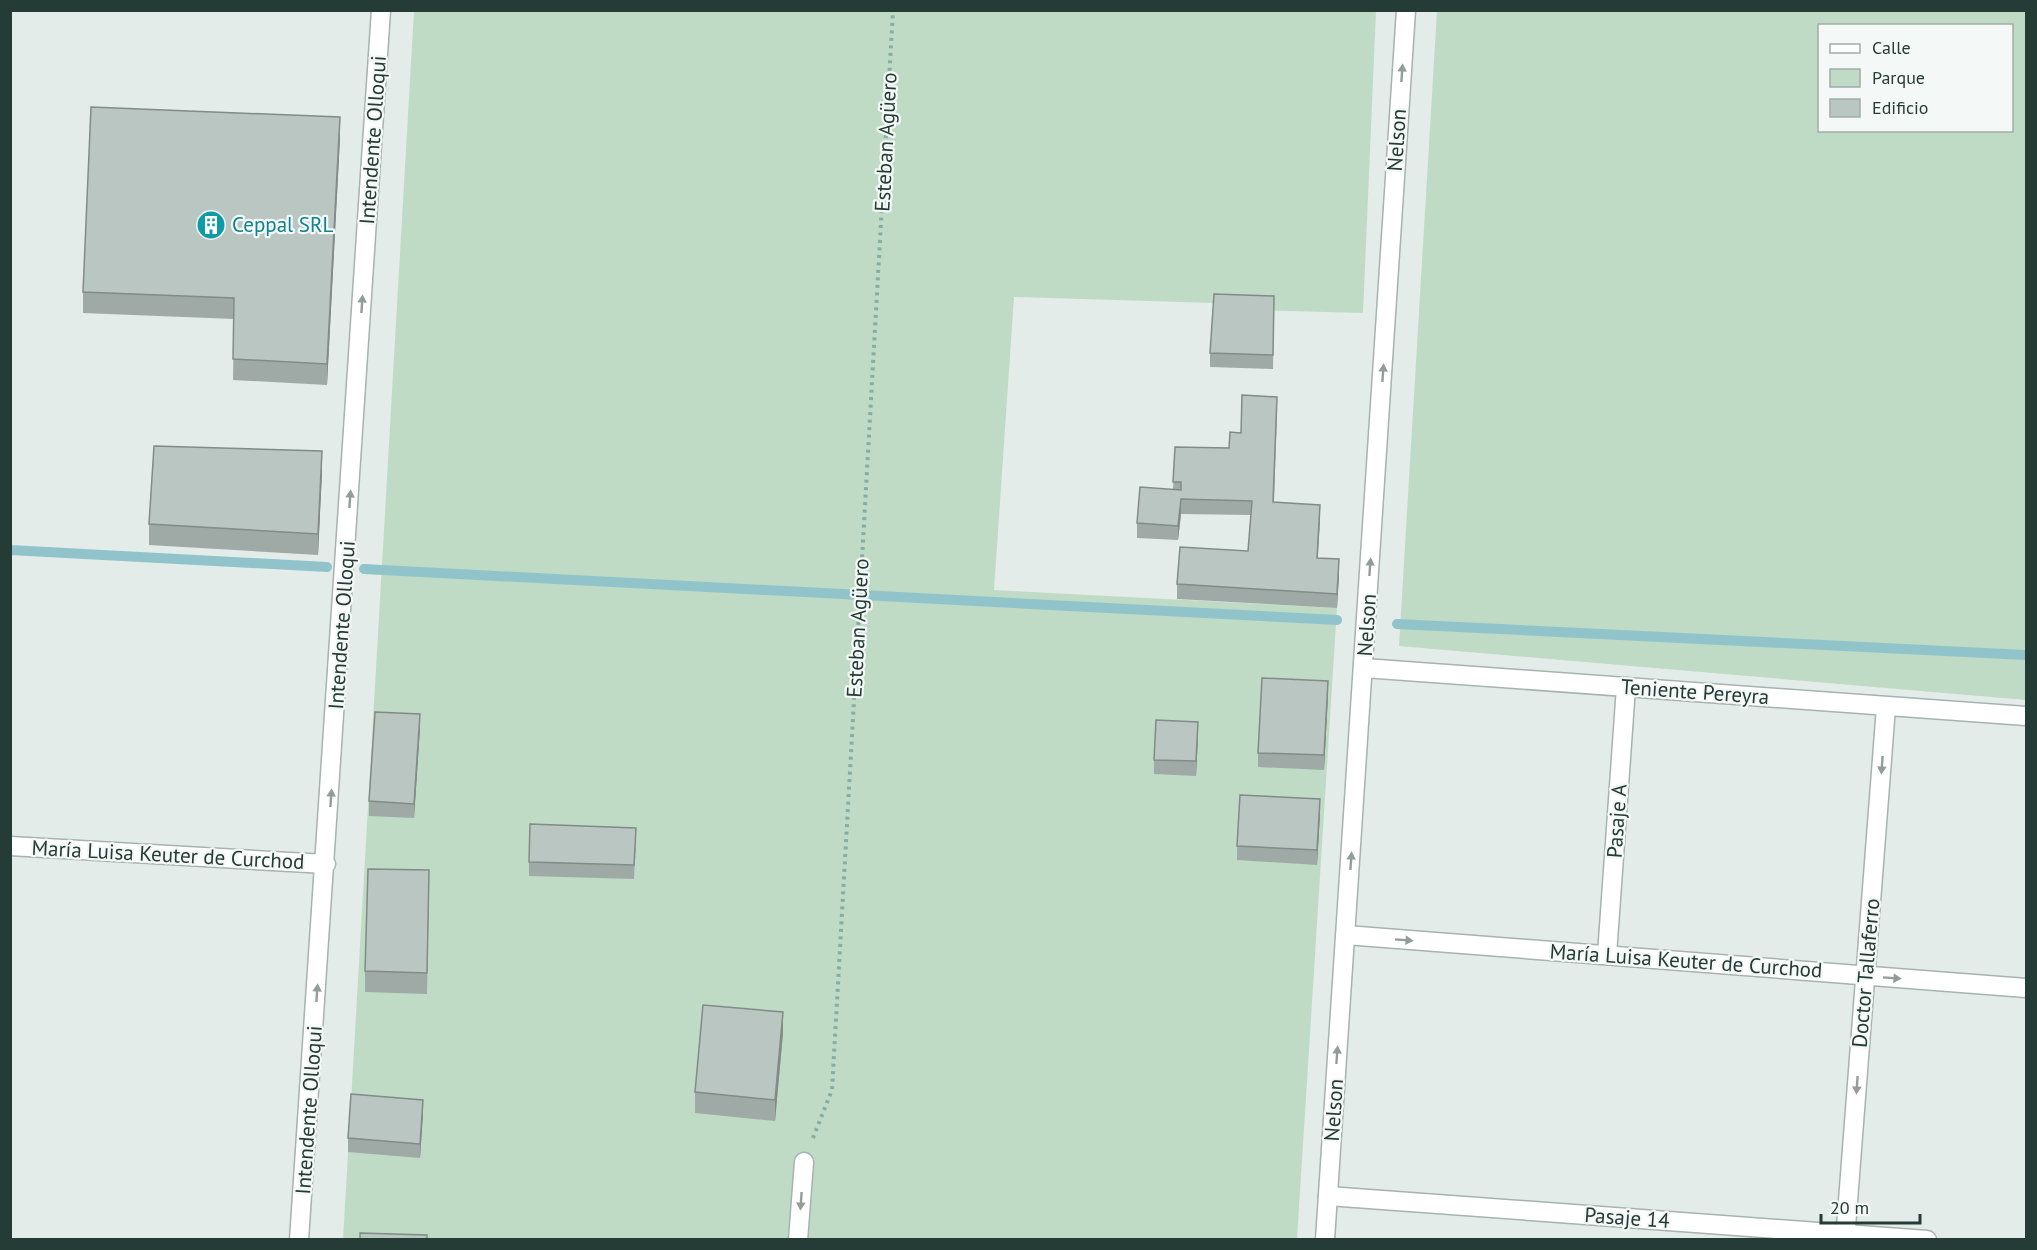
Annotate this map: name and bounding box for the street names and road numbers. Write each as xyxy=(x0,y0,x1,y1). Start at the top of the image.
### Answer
street label: Intendente Olloqui xyxy=(353,55,392,225)
street label: Esteban Agüero xyxy=(868,72,903,212)
street label: Nelson xyxy=(1381,108,1412,172)
street label: Intendente Olloqui xyxy=(322,540,361,710)
street label: Esteban Agüero xyxy=(840,558,875,698)
street label: Nelson xyxy=(1351,593,1382,657)
street label: Teniente Pereyra xyxy=(1620,673,1770,710)
street label: Pasaje A xyxy=(1600,782,1633,859)
street label: María Luisa Keuter de Curchod xyxy=(31,834,305,875)
street label: Doctor Tallaferro xyxy=(1846,897,1885,1049)
street label: María Luisa Keuter de Curchod xyxy=(1549,938,1823,984)
street label: Intendente Olloqui xyxy=(289,1025,328,1195)
street label: Nelson xyxy=(1318,1078,1349,1142)
street label: Pasaje 14 xyxy=(1583,1201,1671,1234)

